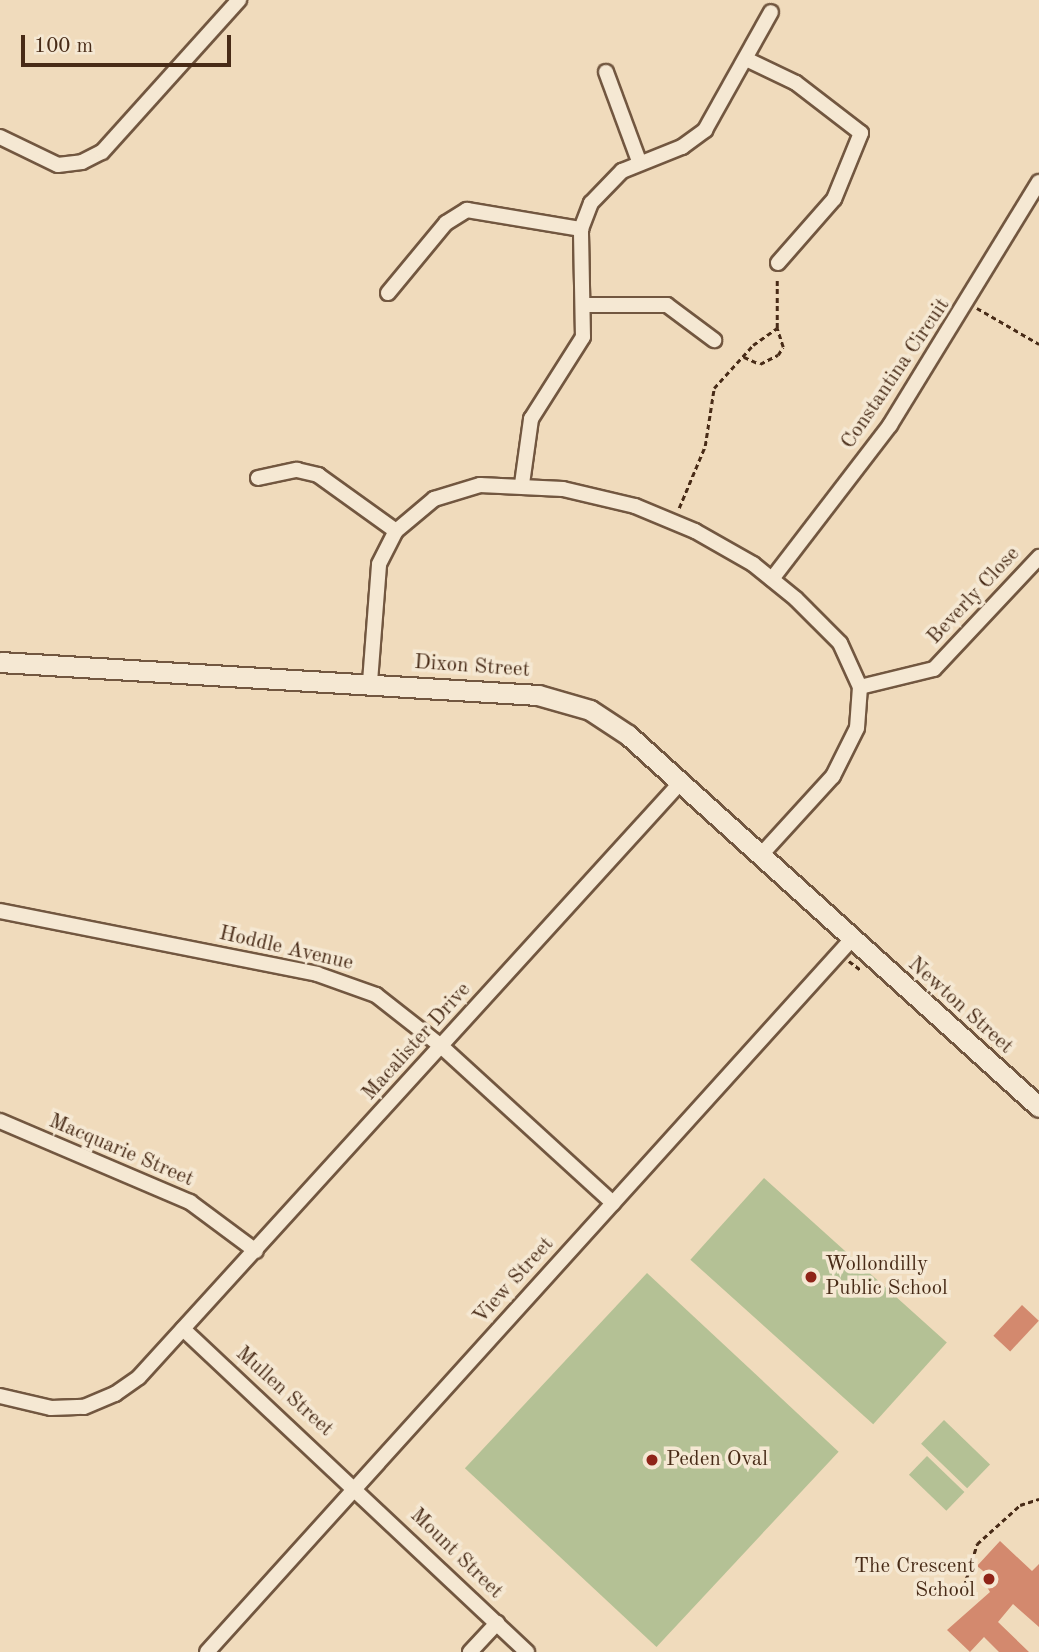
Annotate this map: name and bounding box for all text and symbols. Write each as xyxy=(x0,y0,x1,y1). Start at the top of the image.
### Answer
scale bar xyxy=(24,21,234,65)
text: 100 m xyxy=(34,36,93,57)
street label: Constantina Circuit xyxy=(836,294,956,454)
street label: Beverly Close xyxy=(922,542,1026,650)
street label: Dixon Street xyxy=(413,650,531,684)
street label: Hoddle Avenue xyxy=(217,921,355,977)
street label: Newton Street xyxy=(902,952,1018,1060)
street label: Macalister Drive xyxy=(357,978,477,1106)
street label: Macquarie Street xyxy=(45,1109,197,1193)
street label: View Street xyxy=(468,1232,560,1330)
place label: Wollondilly Public School xyxy=(825,1252,948,1302)
marker: Wollondilly Public School xyxy=(803,1269,819,1285)
street label: Mullen Street xyxy=(230,1342,338,1442)
place label: Peden Oval xyxy=(666,1447,768,1473)
marker: Peden Oval xyxy=(644,1452,660,1468)
street label: Mount Street xyxy=(404,1503,508,1605)
place label: The Crescent School xyxy=(854,1554,975,1604)
marker: The Crescent School xyxy=(981,1571,997,1587)

